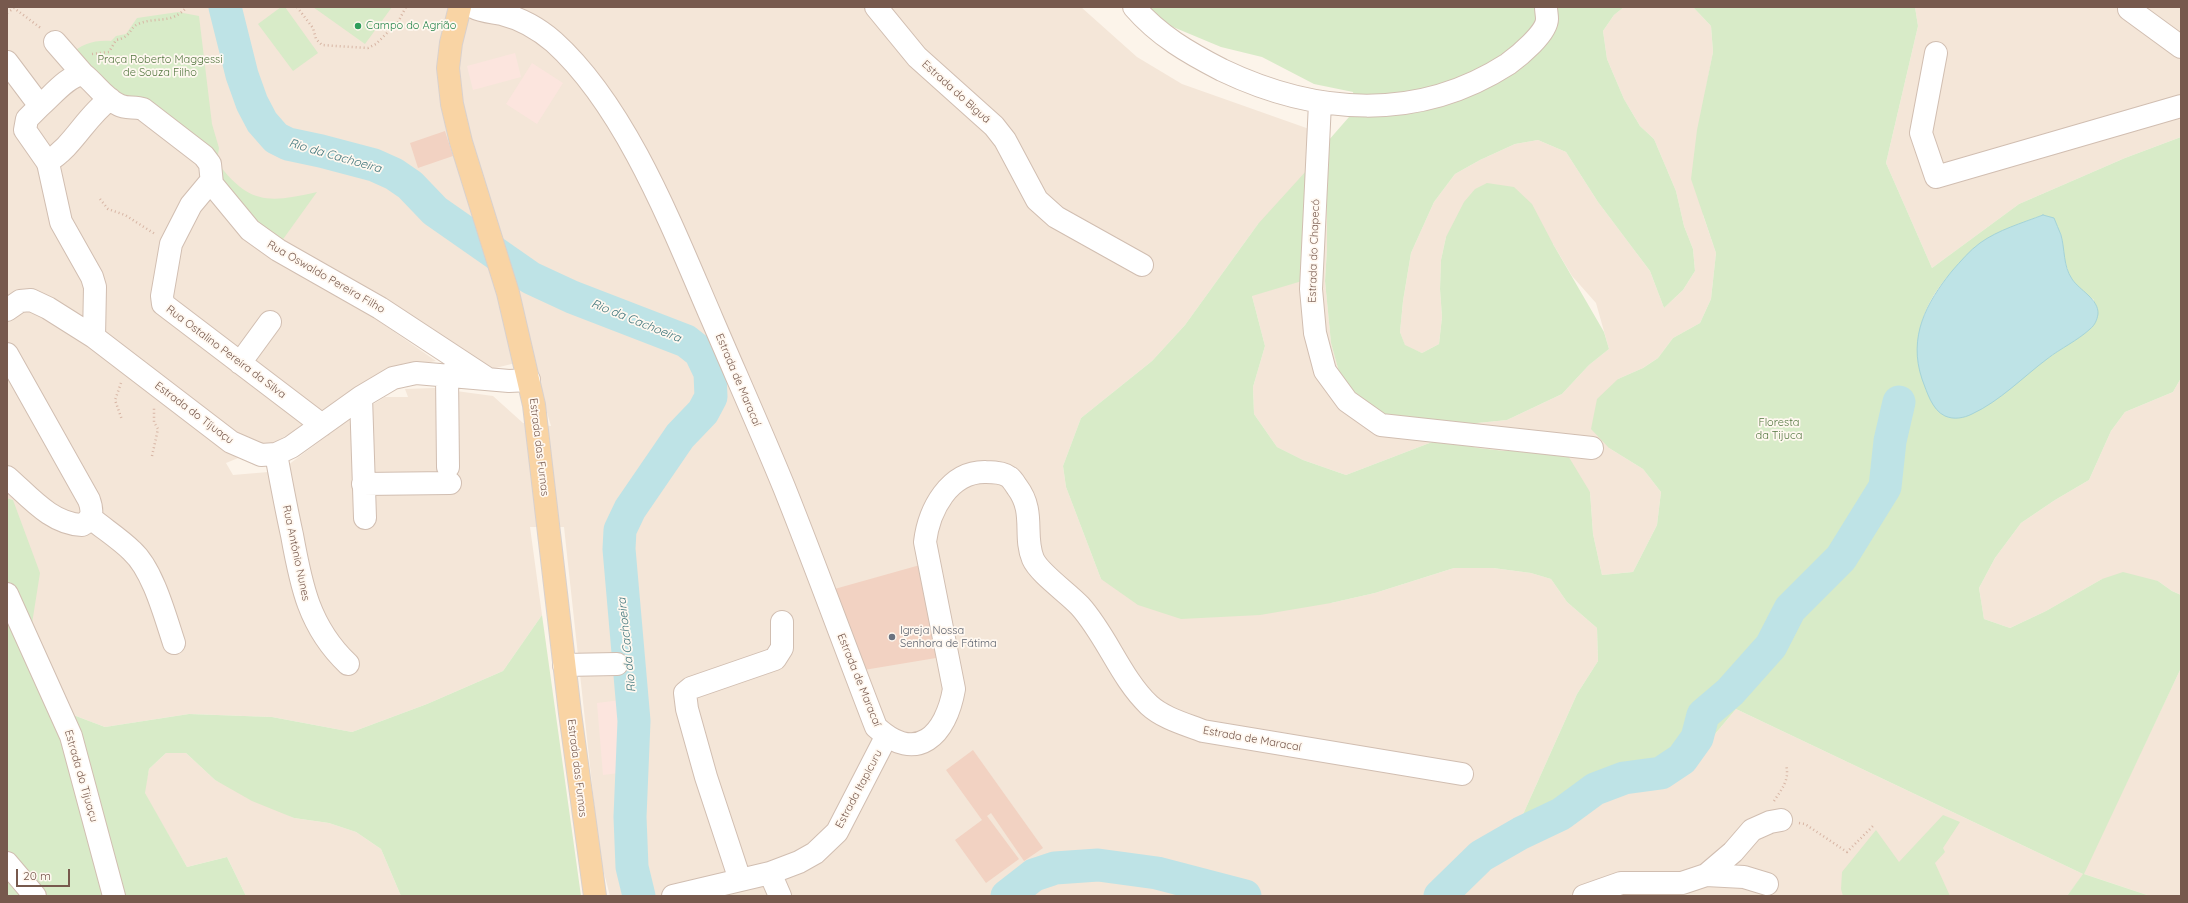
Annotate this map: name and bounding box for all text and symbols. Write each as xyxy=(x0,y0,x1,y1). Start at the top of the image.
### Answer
place label: Campo do Agrião xyxy=(366,19,456,33)
marker: Campo do Agrião xyxy=(353,21,363,31)
park label: Praça Roberto Maggessi de Souza Filho xyxy=(97,53,223,79)
street label: Estrada do Biguá xyxy=(919,58,993,126)
water label: Rio da Cachoeira xyxy=(287,136,383,176)
street label: Estrada do Chapecó xyxy=(1306,199,1322,303)
street label: Rua Oswaldo Pereira Filho xyxy=(265,238,387,316)
water label: Rio da Cachoeira xyxy=(589,296,683,346)
street label: Rua Ostalino Pereira da Silva xyxy=(163,303,289,401)
street label: Estrada de Maracaí xyxy=(713,332,763,428)
street label: Estrada do Tijuaçu xyxy=(152,379,236,447)
street label: Estrada das Furnas xyxy=(526,397,552,497)
park label: Floresta da Tijuca xyxy=(1756,416,1802,442)
street label: Rua Antônio Nunes xyxy=(279,504,313,602)
water label: Rio da Cachoeira xyxy=(615,597,639,693)
place label: Igreja Nossa Senhora de Fátima xyxy=(900,624,997,650)
street label: Estrada de Maracaí xyxy=(834,631,884,729)
marker: Igreja Nossa Senhora de Fátima xyxy=(887,632,897,642)
street label: Estrada das Furnas xyxy=(564,718,590,818)
street label: Estrada de Maracaí xyxy=(1202,724,1302,754)
street label: Estrada do Tijuaçu xyxy=(62,728,100,824)
street label: Estrada Itapicuru xyxy=(833,748,885,830)
scale bar xyxy=(18,861,72,887)
text: 20 m xyxy=(23,868,51,883)

